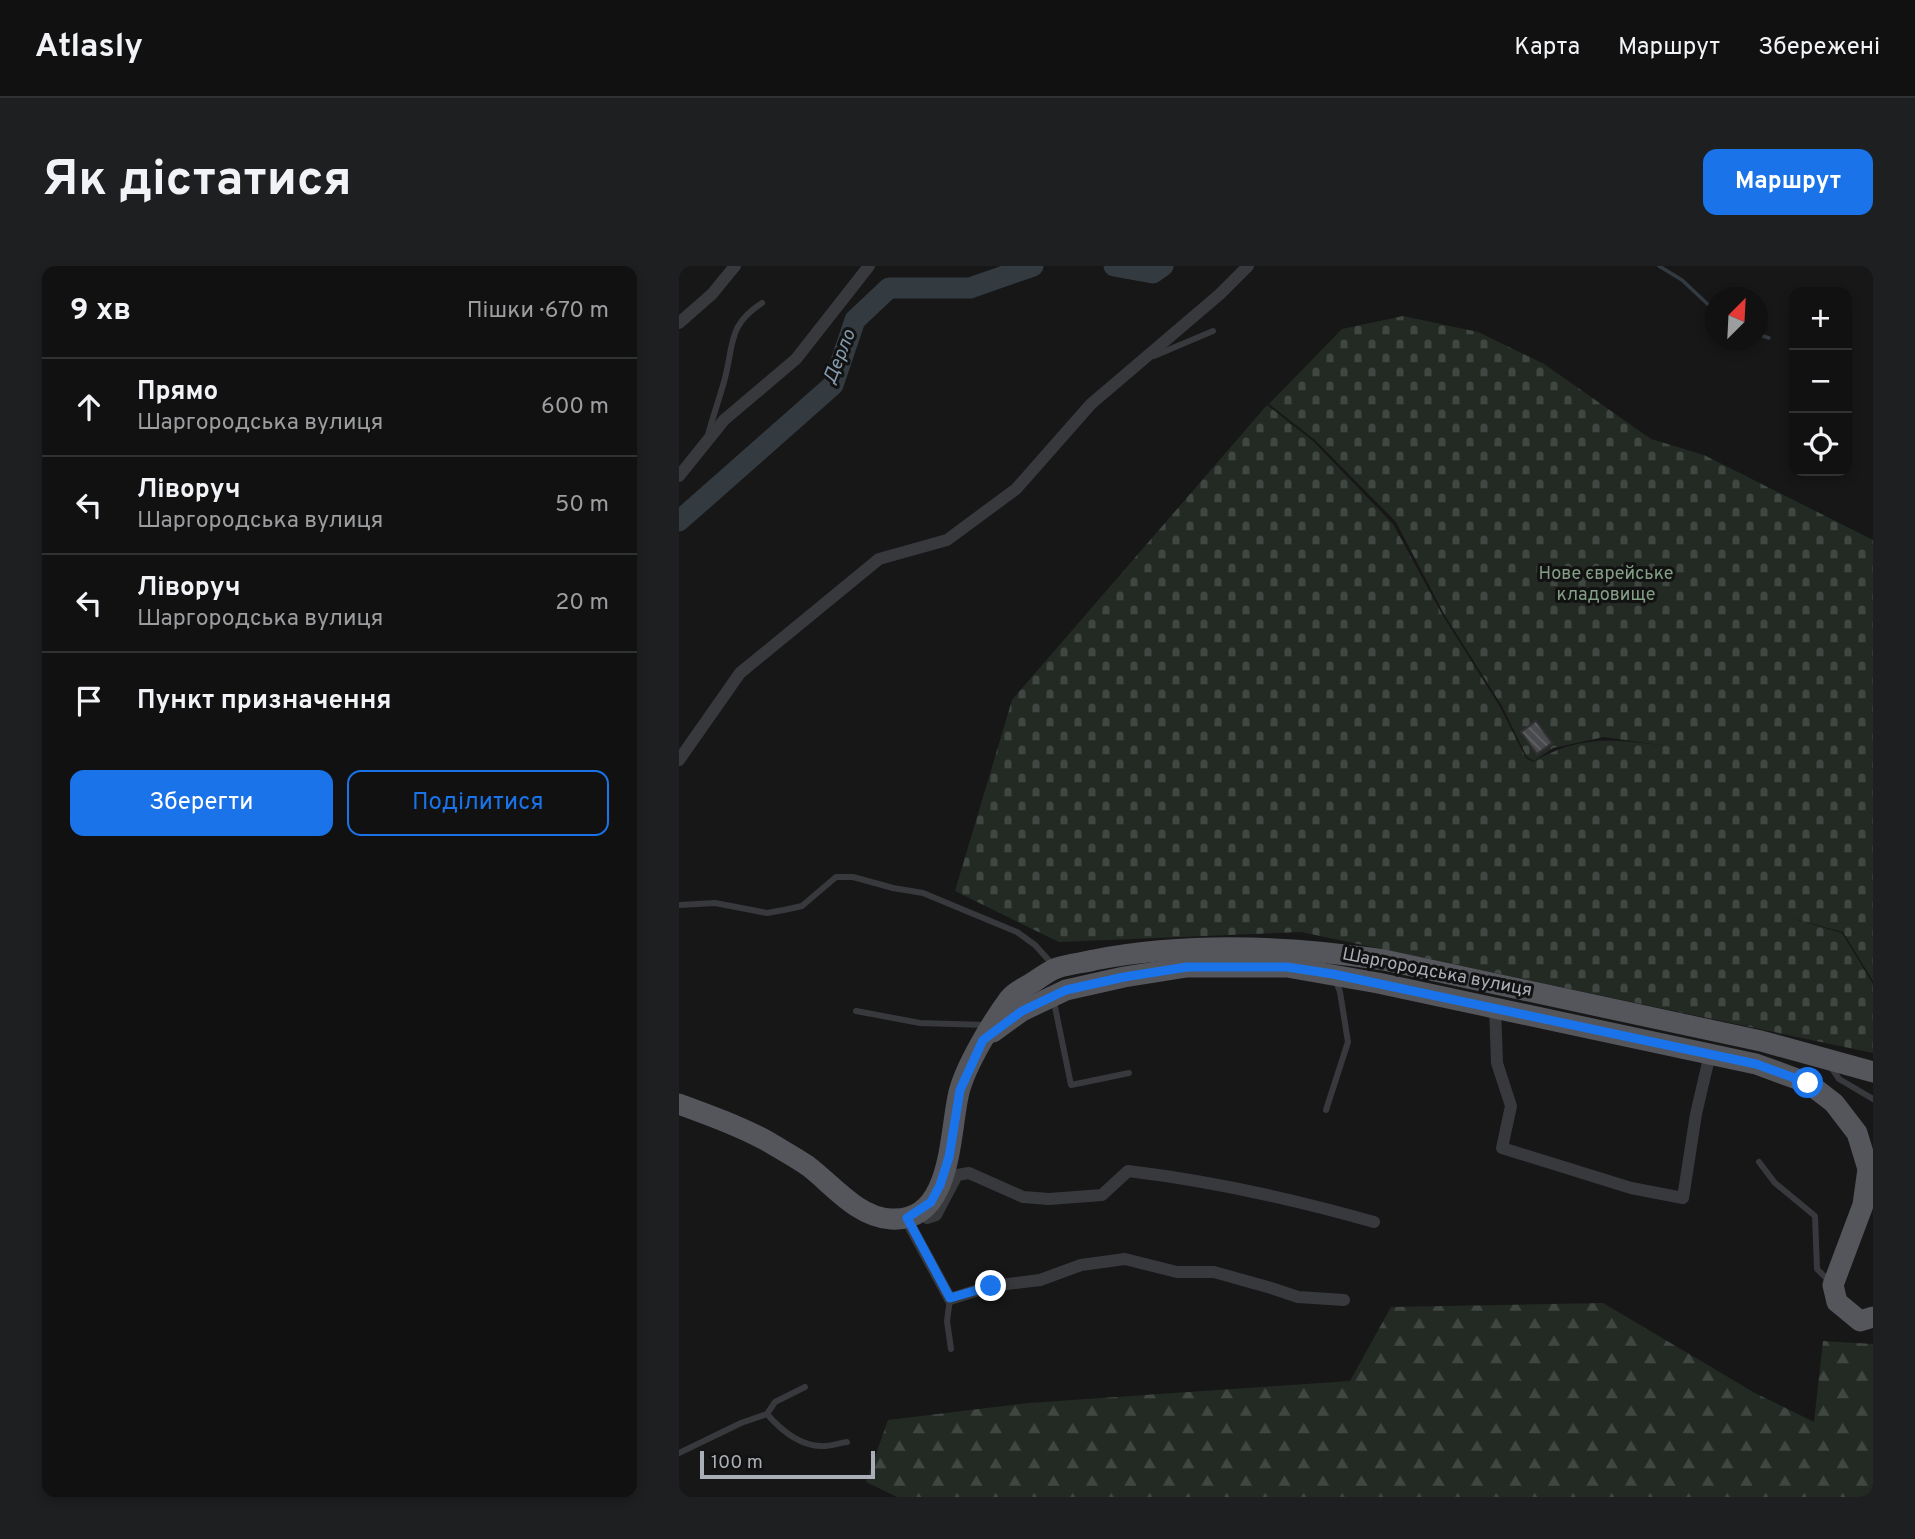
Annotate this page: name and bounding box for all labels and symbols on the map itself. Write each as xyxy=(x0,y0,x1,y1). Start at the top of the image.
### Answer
north arrow xyxy=(1705,287,1768,350)
water label: Дерло xyxy=(818,325,862,388)
park label: Нове єврейське кладовище xyxy=(1539,563,1673,607)
street label: Шаргородська вулиця xyxy=(1340,943,1534,1003)
route start xyxy=(1792,1067,1823,1098)
route end xyxy=(975,1270,1006,1301)
scale bar xyxy=(700,1448,875,1480)

